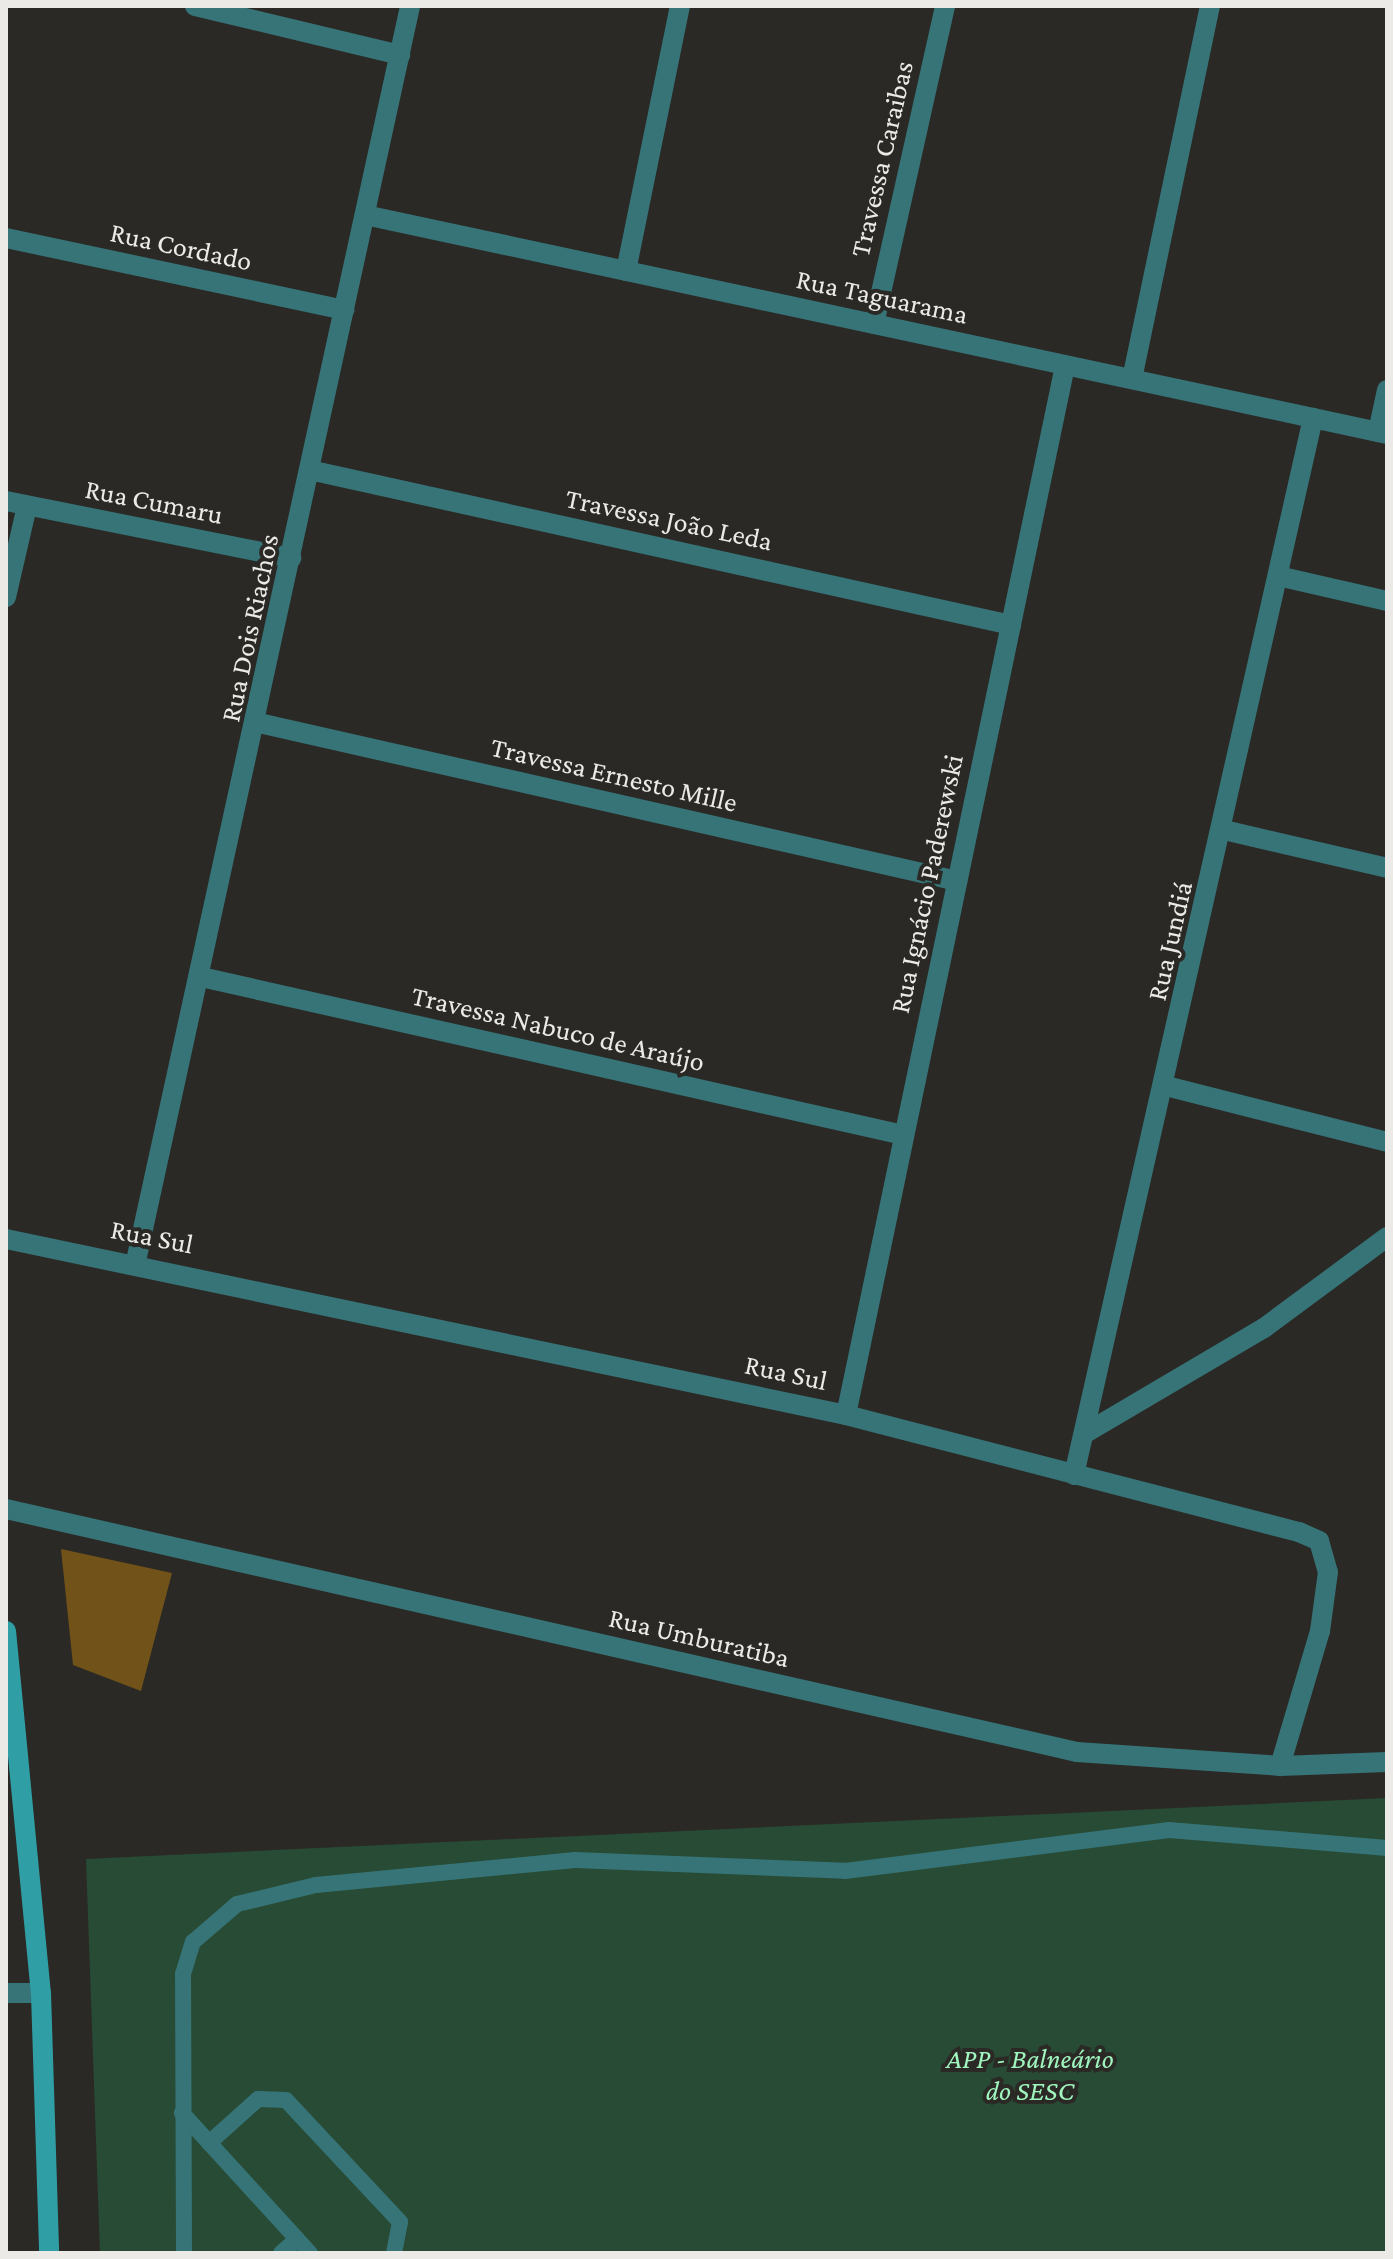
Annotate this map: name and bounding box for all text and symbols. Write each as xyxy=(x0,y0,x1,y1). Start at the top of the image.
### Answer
street label: Travessa Caraibas xyxy=(843,58,921,260)
street label: Rua Cordado xyxy=(107,216,255,278)
street label: Rua Taguarama xyxy=(793,262,971,332)
street label: Rua Cumaru xyxy=(82,472,226,532)
street label: Travessa João Leda xyxy=(562,482,776,558)
street label: Rua Dois Riachos xyxy=(214,531,286,725)
street label: Travessa Ernesto Mille xyxy=(487,730,741,820)
street label: Rua Ignácio Paderewski xyxy=(883,752,971,1016)
street label: Rua Jundiá xyxy=(1140,878,1200,1004)
street label: Travessa Nabuco de Araújo xyxy=(408,979,708,1079)
street label: Rua Sul xyxy=(108,1213,196,1261)
street label: Rua Sul xyxy=(742,1348,830,1398)
street label: Rua Umburatiba xyxy=(605,1601,793,1675)
park label: APP - Balneário do SESC xyxy=(946,2042,1114,2108)

